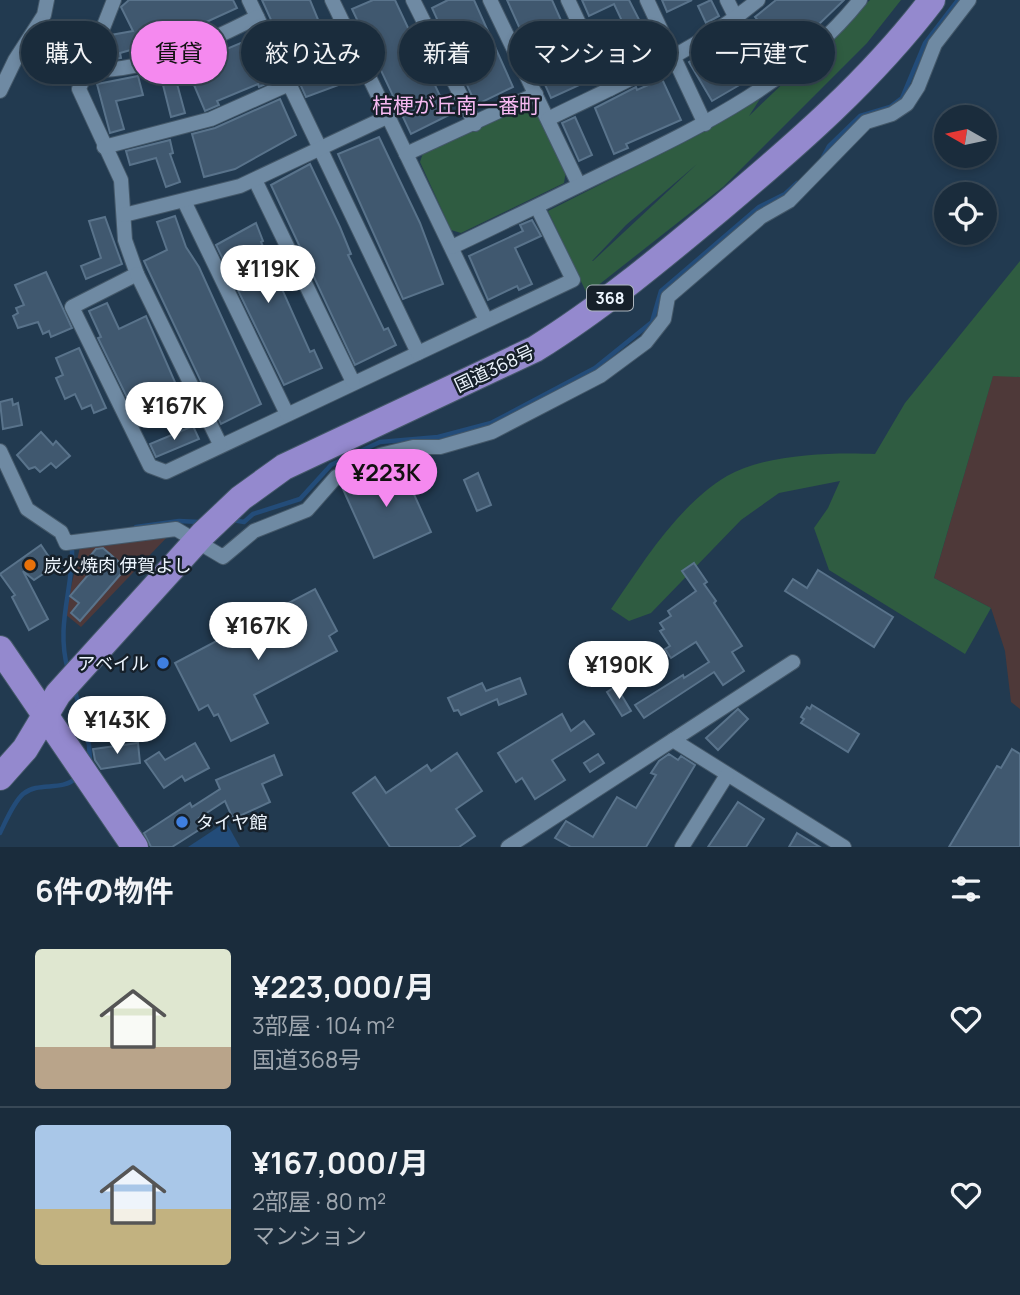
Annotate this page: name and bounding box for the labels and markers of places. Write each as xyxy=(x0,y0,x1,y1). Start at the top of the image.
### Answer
pin: ¥119K xyxy=(219,246,317,305)
pin: ¥167K xyxy=(125,382,223,442)
pin: ¥223K xyxy=(337,449,435,509)
place label: 炭火焼肉 伊賀よし xyxy=(44,553,192,577)
marker: 炭火焼肉 伊賀よし xyxy=(22,557,38,573)
pin: ¥167K xyxy=(209,602,307,662)
pin: ¥190K xyxy=(570,642,668,701)
place label: アベイル xyxy=(77,651,149,675)
marker: アベイル xyxy=(155,655,171,671)
pin: ¥143K xyxy=(68,696,166,756)
place label: タイヤ館 xyxy=(196,810,267,834)
marker: タイヤ館 xyxy=(174,814,190,830)

